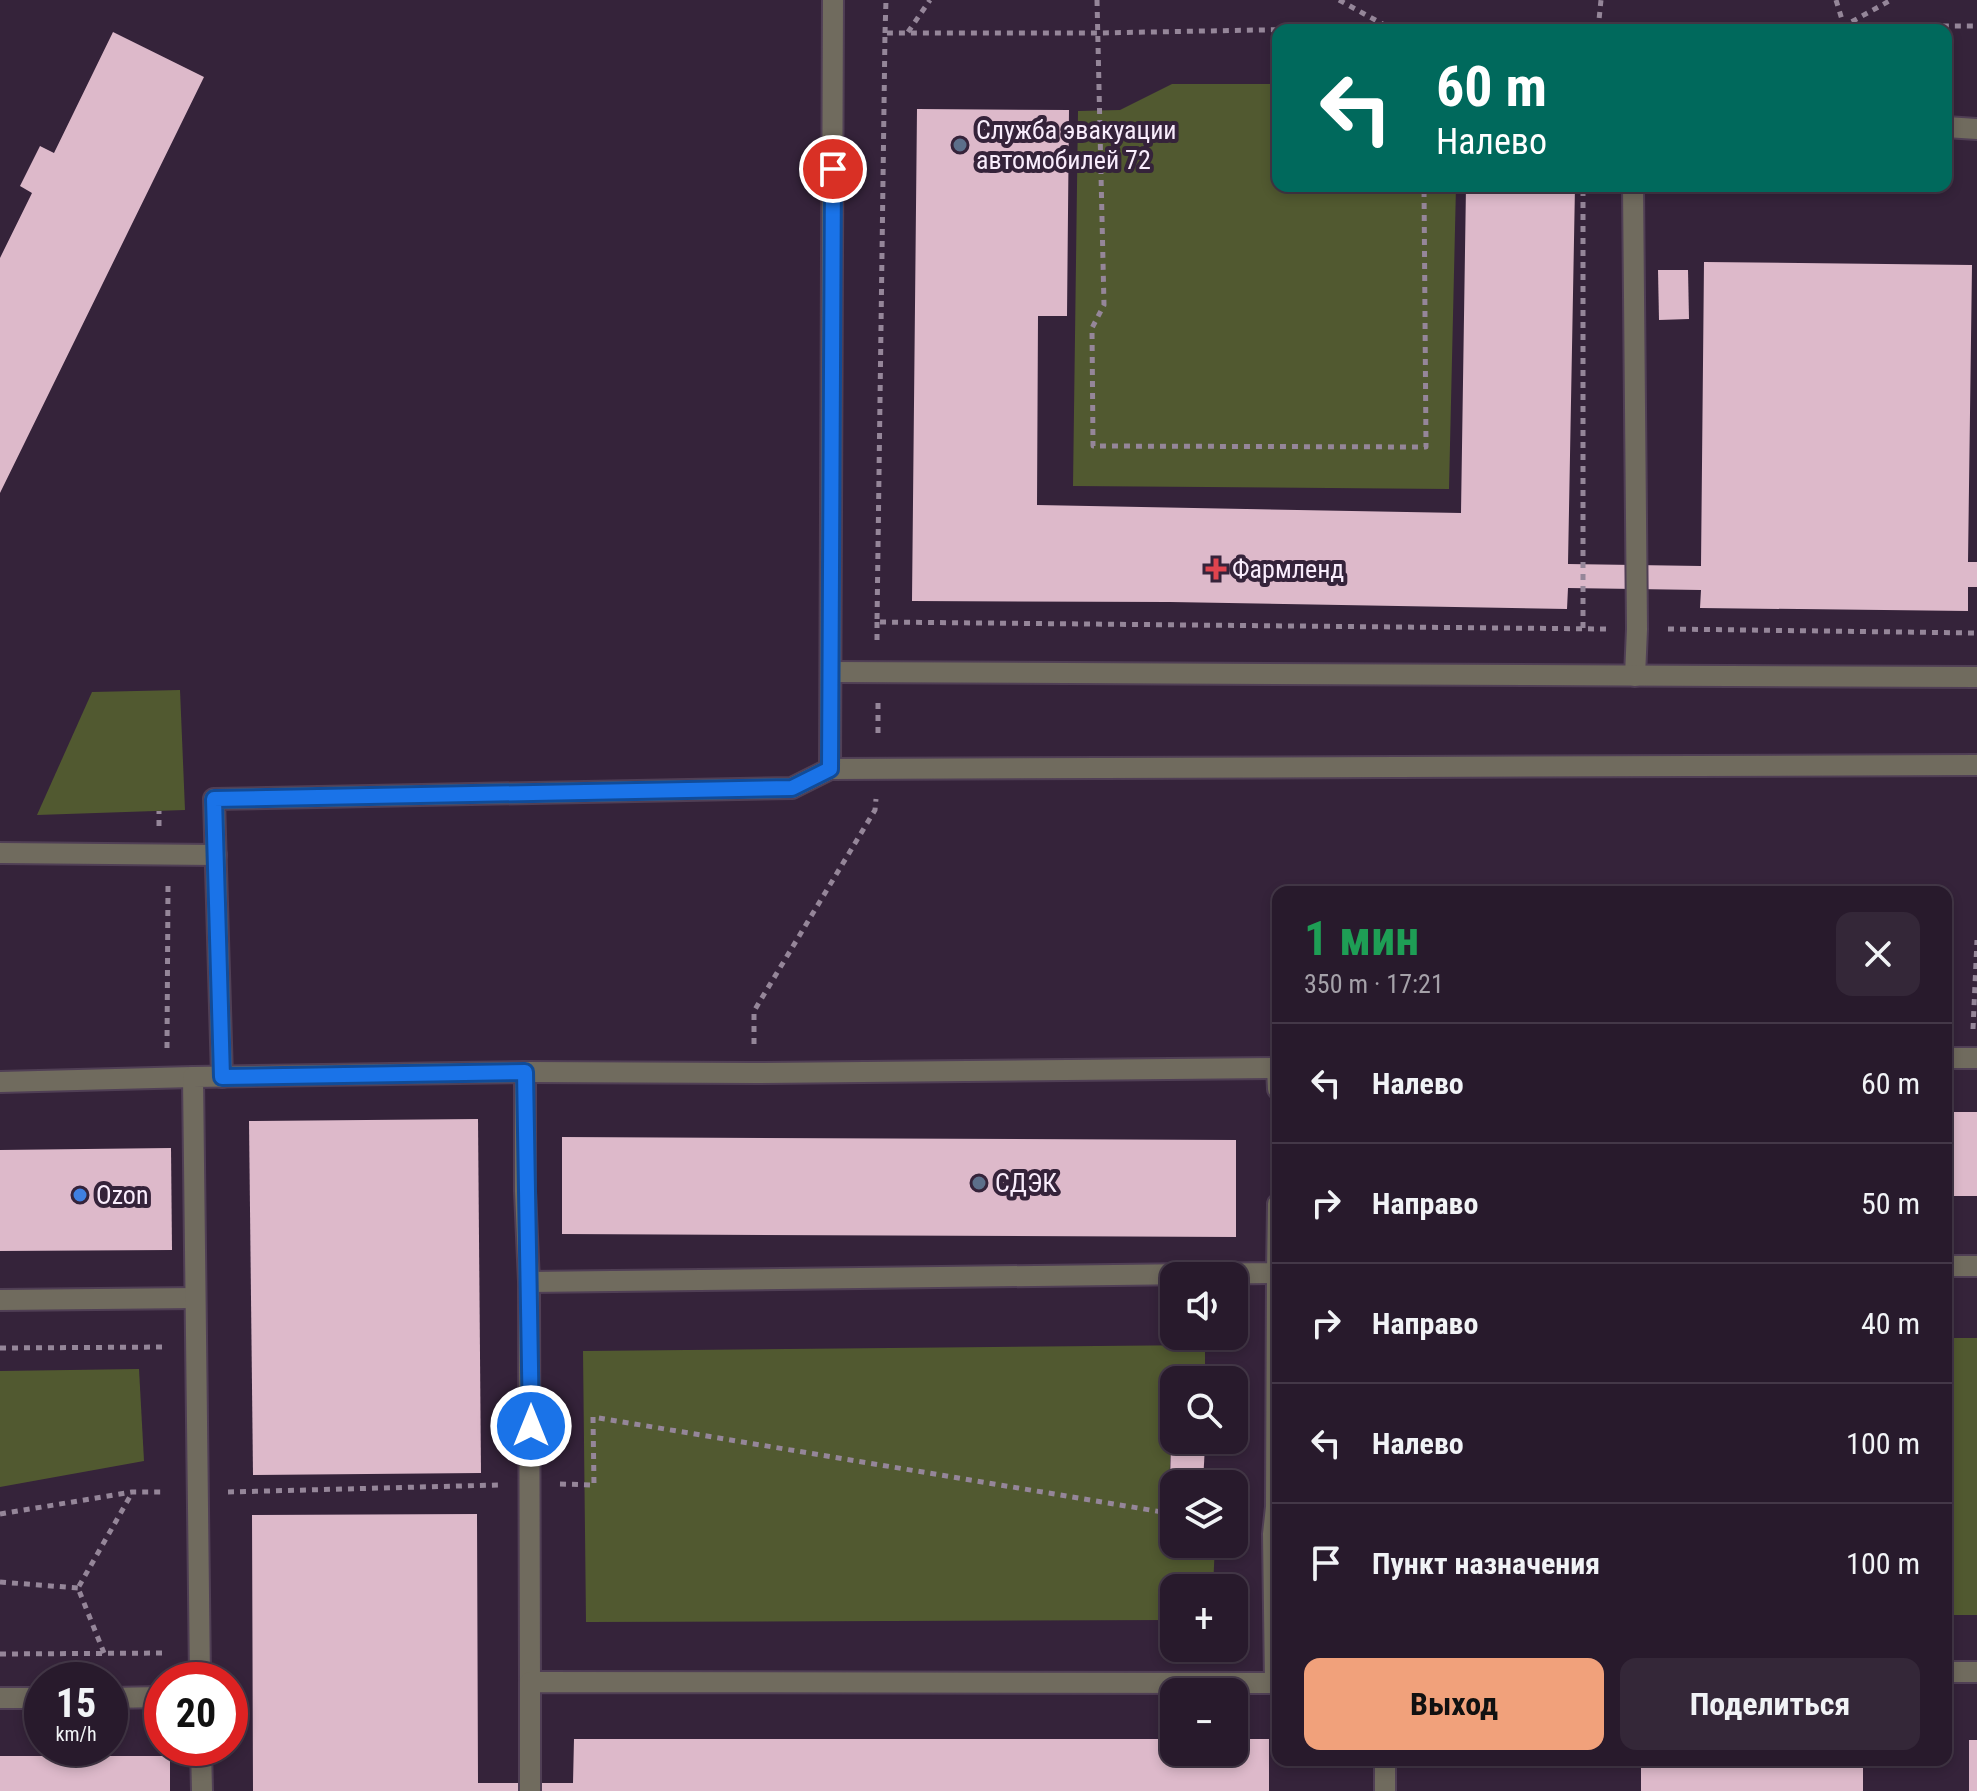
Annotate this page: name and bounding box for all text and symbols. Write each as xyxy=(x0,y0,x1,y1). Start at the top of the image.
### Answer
text: 60 m xyxy=(1436,54,1547,120)
icon: left xyxy=(1304,56,1408,160)
place label: Служба эвакуации автомобилей 72 xyxy=(976,115,1177,175)
text: Налево xyxy=(1436,121,1547,163)
pin xyxy=(799,135,867,203)
marker: Служба эвакуации автомобилей 72 xyxy=(951,136,969,154)
icon: arrive xyxy=(811,147,855,191)
place label: Фармленд xyxy=(1232,554,1344,584)
marker: Фармленд xyxy=(1207,560,1225,578)
text: 1 мин xyxy=(1304,910,1419,967)
button: close xyxy=(1836,912,1920,996)
text: 350 m · 17:21 xyxy=(1304,969,1444,999)
icon: left xyxy=(1304,1061,1348,1105)
text: Налево xyxy=(1372,1066,1464,1101)
text: 60 m xyxy=(1861,1066,1920,1101)
place label: СДЭК xyxy=(995,1168,1057,1198)
marker: СДЭК xyxy=(970,1174,988,1192)
place label: Ozon xyxy=(96,1180,148,1210)
icon: right xyxy=(1304,1181,1348,1225)
marker: Ozon xyxy=(71,1186,89,1204)
text: Направо xyxy=(1372,1186,1478,1221)
text: 50 m xyxy=(1861,1186,1920,1221)
map controls xyxy=(1160,1262,1248,1766)
button: sound xyxy=(1160,1262,1248,1350)
icon: right xyxy=(1304,1301,1348,1345)
text: Направо xyxy=(1372,1306,1478,1341)
text: 40 m xyxy=(1861,1306,1920,1341)
button: search xyxy=(1160,1366,1248,1454)
position arrow xyxy=(489,1384,573,1468)
icon: left xyxy=(1304,1421,1348,1465)
text: Налево xyxy=(1372,1426,1464,1461)
text: 100 m xyxy=(1846,1426,1920,1461)
button: layers xyxy=(1160,1470,1248,1558)
icon: arrive xyxy=(1304,1541,1348,1585)
text: Пункт назначения xyxy=(1372,1546,1600,1581)
text: 100 m xyxy=(1846,1546,1920,1581)
button: + xyxy=(1160,1574,1248,1662)
button: Выход xyxy=(1304,1658,1604,1750)
button: Поделиться xyxy=(1620,1658,1920,1750)
speed limit sign: 20 xyxy=(144,1662,248,1766)
button: − xyxy=(1160,1678,1248,1766)
text: 15 xyxy=(56,1680,96,1727)
text: km/h xyxy=(55,1722,97,1746)

